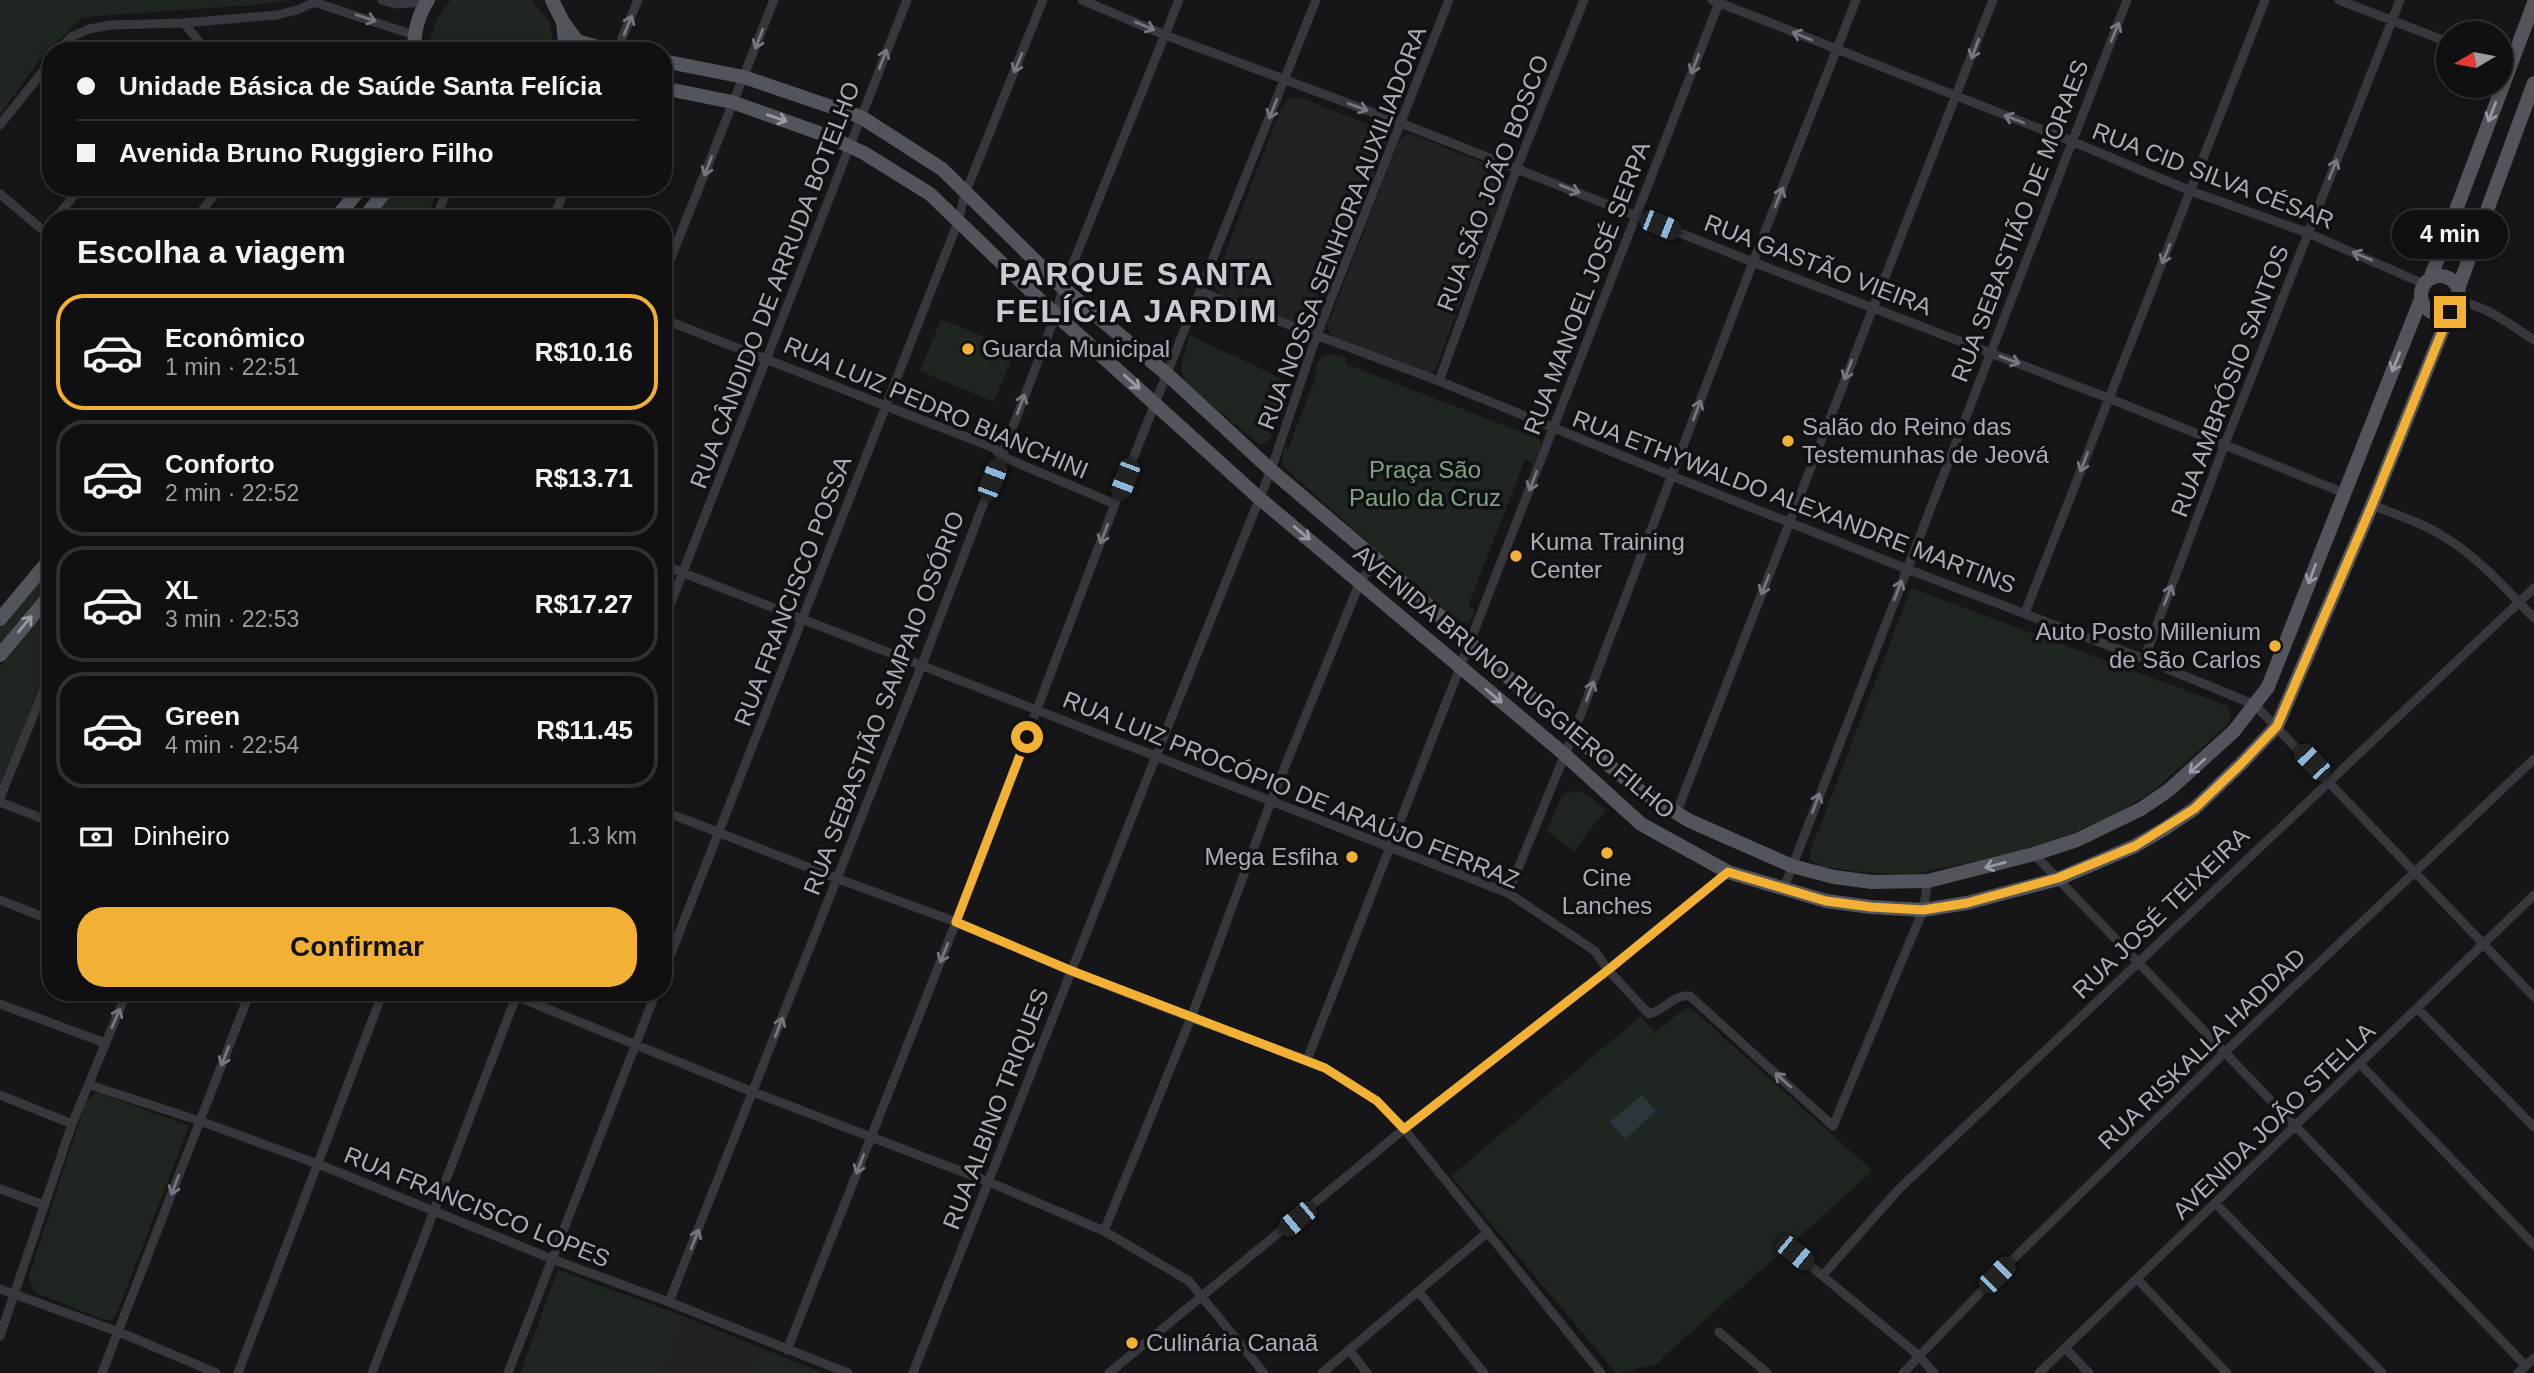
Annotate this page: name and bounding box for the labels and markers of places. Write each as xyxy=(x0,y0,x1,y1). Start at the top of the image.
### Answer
place label: Guarda Municipal xyxy=(982,335,1170,362)
marker: Guarda Municipal xyxy=(960,341,976,357)
place label: Salão do Reino das Testemunhas de Jeová xyxy=(1802,413,2049,468)
marker: Salão do Reino das Testemunhas de Jeová xyxy=(1780,433,1796,449)
place label: Kuma Training Center xyxy=(1530,528,1685,583)
marker: Kuma Training Center xyxy=(1508,548,1524,564)
place label: Auto Posto Millenium de São Carlos xyxy=(2036,618,2261,673)
marker: Auto Posto Millenium de São Carlos xyxy=(2267,638,2283,654)
place label: Mega Esfiha xyxy=(1205,843,1339,870)
marker: Cine Lanches xyxy=(1599,845,1615,861)
marker: Mega Esfiha xyxy=(1344,849,1360,865)
place label: Cine Lanches xyxy=(1562,864,1652,919)
place label: Culinária Canaã xyxy=(1146,1329,1319,1356)
marker: Culinária Canaã xyxy=(1124,1335,1140,1351)

